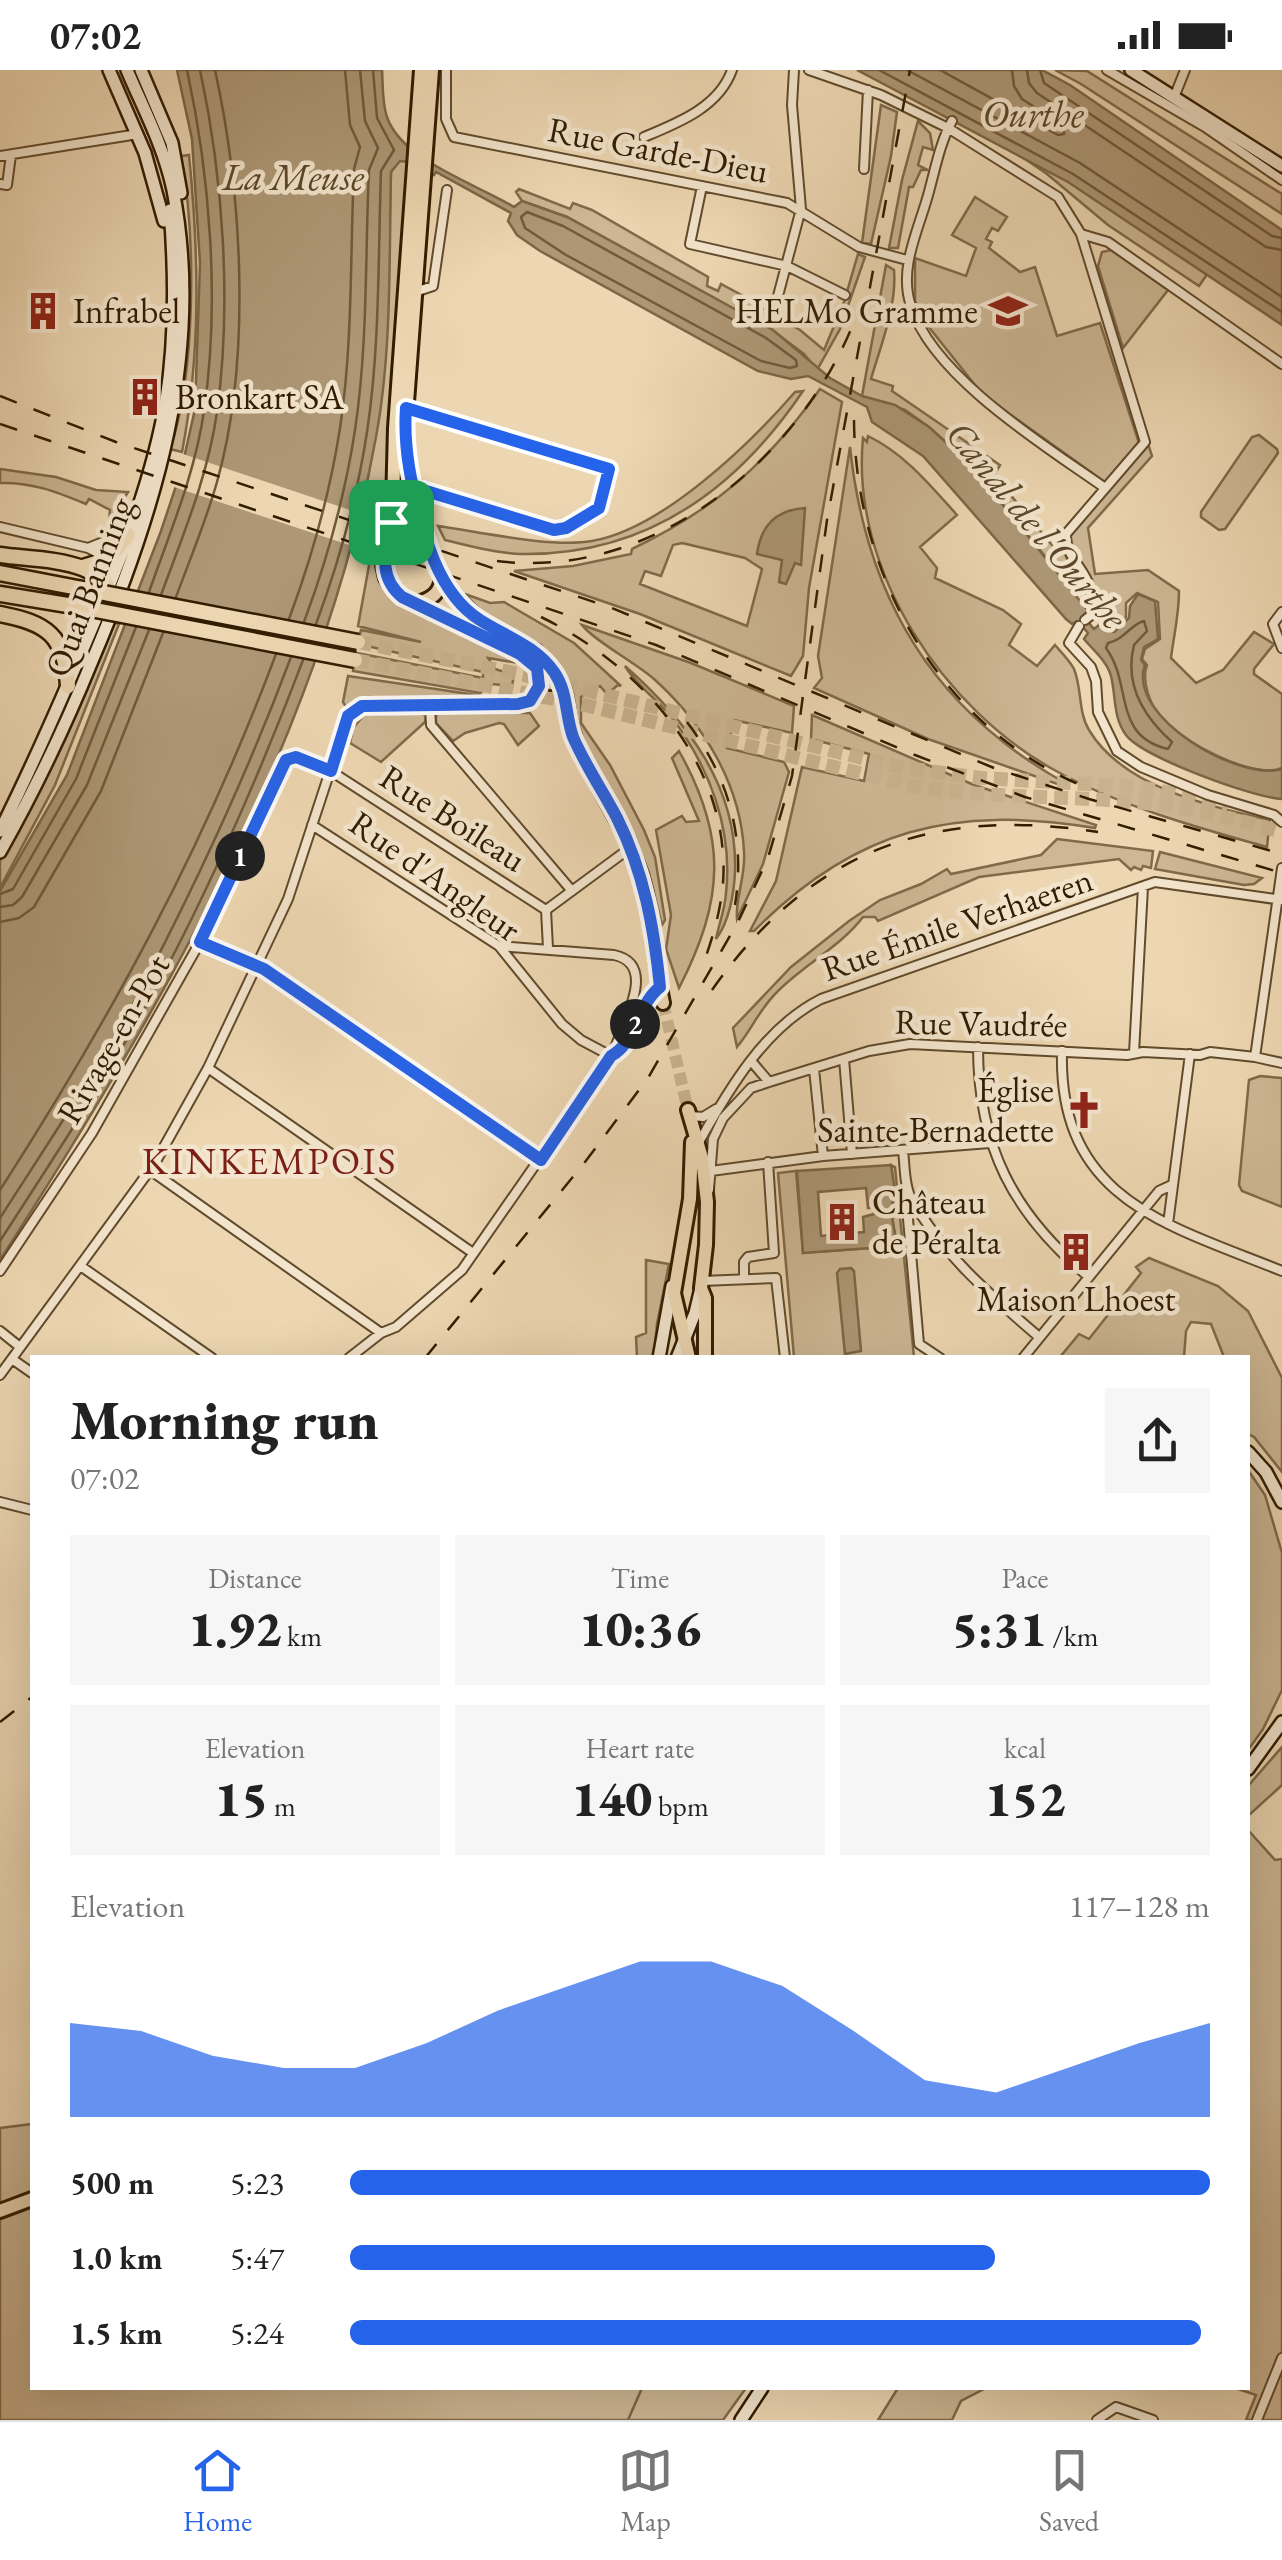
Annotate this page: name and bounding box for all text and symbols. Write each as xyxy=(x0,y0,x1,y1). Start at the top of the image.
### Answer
text: 07:02 xyxy=(50,11,141,60)
water label: Ourthe xyxy=(982,89,1085,138)
street label: Rue Garde-Dieu xyxy=(544,106,772,193)
water label: La Meuse xyxy=(221,152,365,201)
place label: Infrabel xyxy=(73,288,180,333)
place label: HELMo Gramme xyxy=(735,288,978,333)
building icon: Infrabel xyxy=(22,290,64,332)
school or university icon: HELMo Gramme xyxy=(987,290,1029,332)
place label: Bronkart SA xyxy=(175,374,344,419)
building icon: Bronkart SA xyxy=(124,376,166,418)
water label: Canal de l'Ourthe xyxy=(936,410,1140,640)
pin xyxy=(349,480,434,565)
street label: Quai Banning xyxy=(34,490,144,683)
icon: arrive xyxy=(364,495,419,550)
street label: Rue Boileau xyxy=(372,754,535,882)
street label: Rue d'Angleur xyxy=(341,800,530,951)
pin: 1 xyxy=(215,831,265,881)
text: 1 xyxy=(233,838,247,874)
street label: Rue Émile Verhaeren xyxy=(815,856,1098,991)
street label: Rivage-en-Pot xyxy=(46,946,179,1132)
street label: Rue Vaudrée xyxy=(894,998,1068,1047)
pin: 2 xyxy=(610,999,660,1049)
text: 2 xyxy=(628,1006,642,1042)
place label: Église Sainte-Bernadette xyxy=(817,1067,1054,1152)
church icon: Église Sainte-Bernadette xyxy=(1063,1089,1105,1131)
district label: KINKEMPOIS xyxy=(142,1136,398,1185)
place label: Château de Péralta xyxy=(872,1179,1001,1264)
building icon: Château de Péralta xyxy=(821,1201,863,1243)
building icon: Maison Lhoest xyxy=(1055,1231,1097,1273)
place label: Maison Lhoest xyxy=(976,1276,1176,1321)
text: Morning run xyxy=(70,1384,379,1455)
button: share xyxy=(1105,1388,1210,1493)
text: 07:02 xyxy=(70,1457,139,1499)
text: Distance xyxy=(208,1560,302,1596)
text: Time xyxy=(611,1560,669,1596)
text: Pace xyxy=(1002,1560,1048,1596)
text: 1.92 xyxy=(188,1596,282,1661)
text: 10:36 xyxy=(579,1596,701,1661)
text: 5:31 xyxy=(951,1596,1047,1661)
text: km xyxy=(282,1618,322,1654)
text: /km xyxy=(1047,1618,1099,1654)
text: Elevation xyxy=(205,1730,305,1766)
text: Heart rate xyxy=(586,1730,694,1766)
text: kcal xyxy=(1004,1730,1046,1766)
text: 15 xyxy=(214,1766,268,1831)
text: 140 xyxy=(571,1766,652,1831)
text: 152 xyxy=(985,1766,1066,1831)
text: m xyxy=(268,1788,296,1824)
text: bpm xyxy=(652,1788,709,1824)
text: Elevation xyxy=(70,1885,185,1927)
text: 117–128 m xyxy=(1069,1885,1210,1927)
text: 500 m xyxy=(70,2162,154,2204)
text: 5:23 xyxy=(230,2162,284,2204)
text: 1.0 km xyxy=(70,2237,163,2279)
text: 5:47 xyxy=(230,2237,284,2279)
text: 1.5 km xyxy=(70,2312,163,2354)
text: 5:24 xyxy=(230,2312,284,2354)
tab: Home xyxy=(183,2443,252,2539)
tab: Map xyxy=(618,2443,673,2539)
tab: Saved xyxy=(1039,2443,1099,2539)

